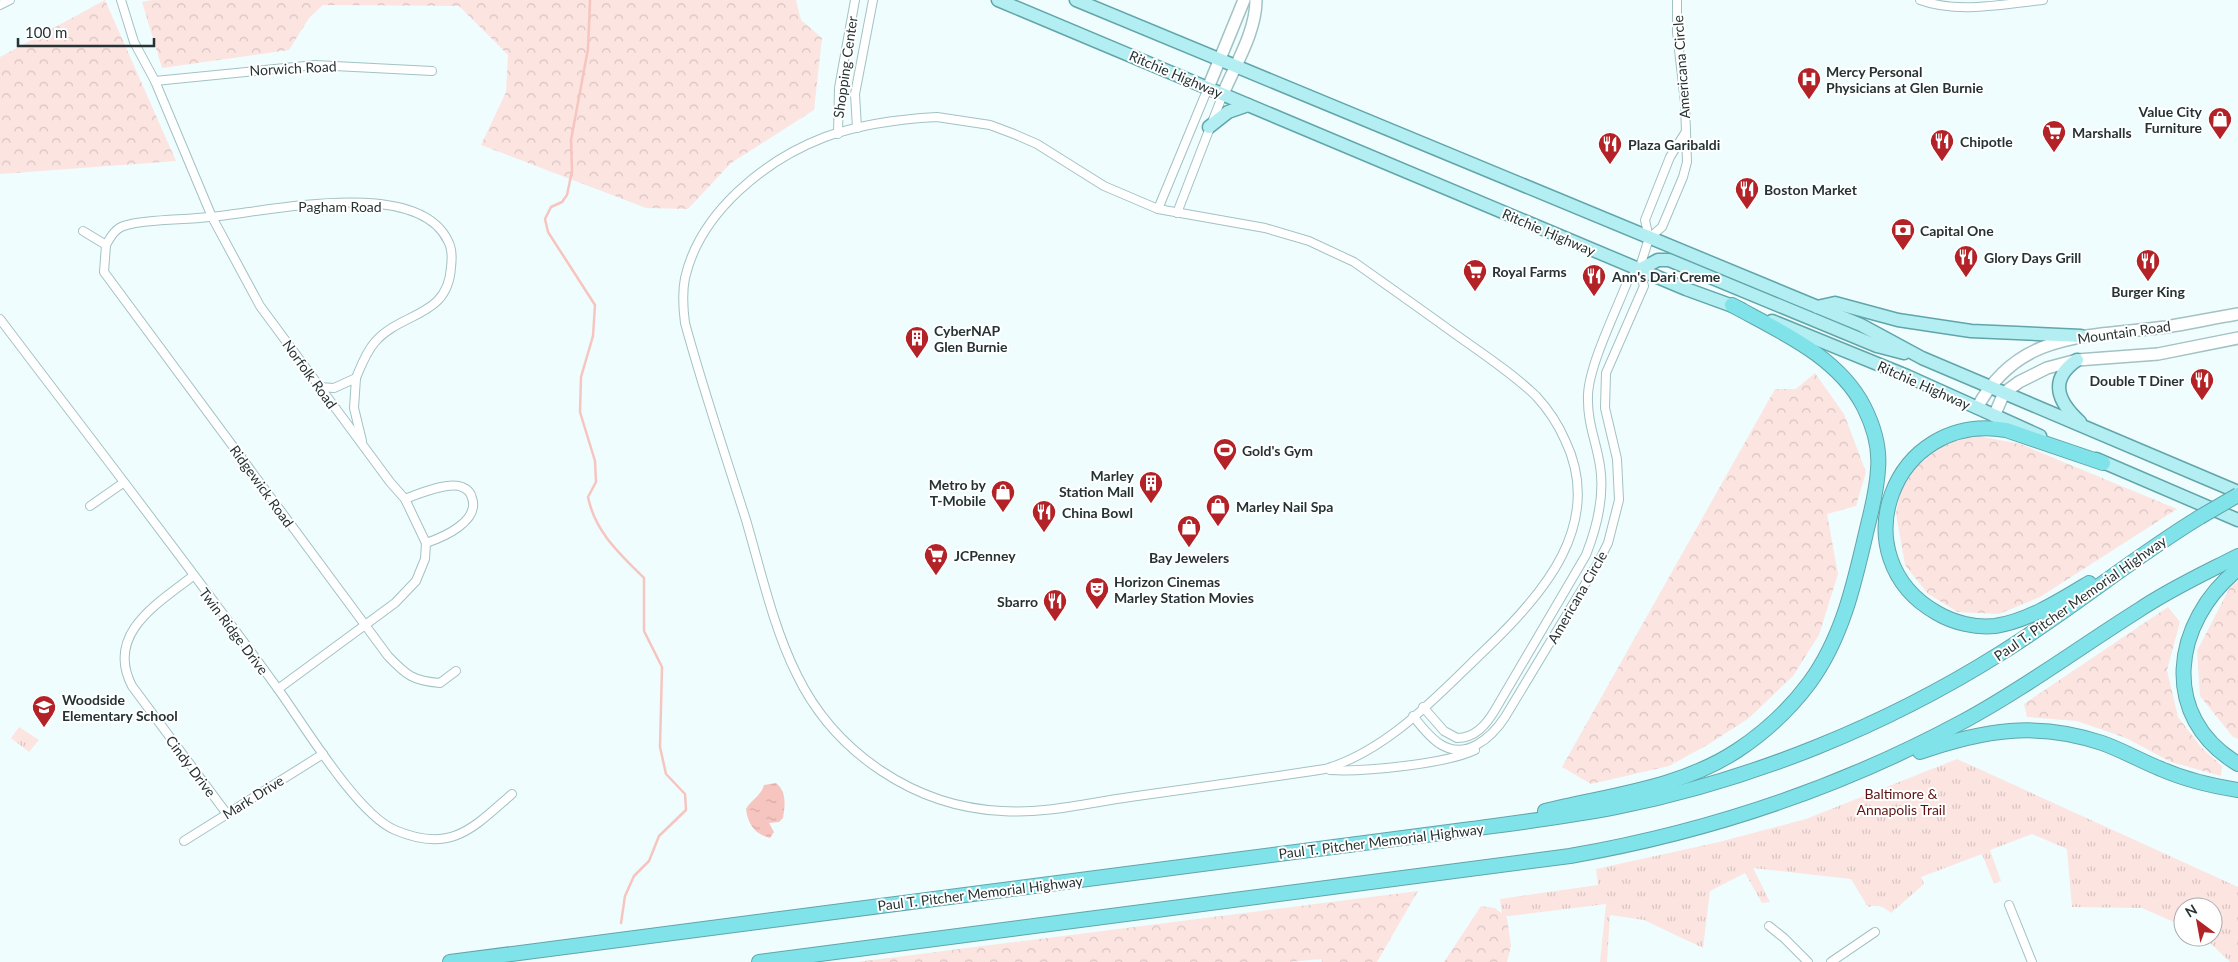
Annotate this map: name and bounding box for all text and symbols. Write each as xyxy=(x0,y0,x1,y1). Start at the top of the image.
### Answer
scale bar xyxy=(18,15,154,47)
street label: Shopping Center xyxy=(829,15,861,119)
street label: Americana Circle xyxy=(1669,15,1693,119)
text: 100 m xyxy=(25,23,67,41)
street label: Ritchie Highway xyxy=(1127,47,1226,102)
street label: Norwich Road xyxy=(249,57,337,79)
place label: Mercy Personal Physicians at Glen Burnie xyxy=(1826,63,1984,96)
hospital icon: Mercy Personal Physicians at Glen Burnie xyxy=(1796,66,1822,100)
place label: Value City Furniture xyxy=(2138,103,2203,136)
shop icon: Value City Furniture xyxy=(2207,106,2233,140)
supermarket icon: Marshalls xyxy=(2041,119,2067,153)
place label: Marshalls xyxy=(2072,124,2132,141)
restaurant icon: Chipotle xyxy=(1929,128,1955,162)
restaurant icon: Plaza Garibaldi xyxy=(1597,131,1623,165)
place label: Chipotle xyxy=(1960,133,2013,150)
place label: Plaza Garibaldi xyxy=(1628,136,1720,153)
restaurant icon: Boston Market xyxy=(1734,176,1760,210)
place label: Boston Market xyxy=(1764,181,1858,198)
street label: Pagham Road xyxy=(298,198,382,215)
street label: Ritchie Highway xyxy=(1500,205,1599,260)
bank icon: Capital One xyxy=(1890,217,1916,251)
place label: Capital One xyxy=(1920,222,1994,239)
restaurant icon: Glory Days Grill xyxy=(1953,244,1979,278)
restaurant icon: Burger King xyxy=(2135,248,2161,282)
place label: Glory Days Grill xyxy=(1984,249,2081,266)
supermarket icon: Royal Farms xyxy=(1462,258,1488,292)
place label: Royal Farms xyxy=(1492,263,1567,280)
restaurant icon: Ann's Dari Creme xyxy=(1581,263,1607,297)
place label: Ann's Dari Creme xyxy=(1611,268,1721,285)
place label: Burger King xyxy=(2111,283,2185,300)
street label: Mountain Road xyxy=(2076,317,2172,347)
place label: CyberNAP Glen Burnie xyxy=(934,322,1008,355)
building icon: CyberNAP Glen Burnie xyxy=(904,325,930,359)
street label: Norfolk Road xyxy=(279,336,341,412)
street label: Ritchie Highway xyxy=(1875,357,1974,413)
restaurant icon: Double T Diner xyxy=(2189,367,2215,401)
place label: Double T Diner xyxy=(2090,372,2185,389)
sports icon: Gold's Gym xyxy=(1212,437,1238,471)
street label: Ridgewick Road xyxy=(227,442,297,530)
place label: Gold's Gym xyxy=(1242,442,1313,459)
place label: Marley Station Mall xyxy=(1059,467,1135,500)
building icon: Marley Station Mall xyxy=(1138,470,1164,504)
place label: Metro by T-Mobile xyxy=(929,476,987,509)
shop icon: Metro by T-Mobile xyxy=(990,479,1016,513)
shop icon: Marley Nail Spa xyxy=(1205,493,1231,527)
place label: Marley Nail Spa xyxy=(1236,498,1333,515)
restaurant icon: China Bowl xyxy=(1031,499,1057,533)
place label: China Bowl xyxy=(1062,504,1133,521)
shop icon: Bay Jewelers xyxy=(1176,514,1202,548)
street label: Paul T. Pitcher Memorial Highway xyxy=(1991,531,2170,664)
supermarket icon: JCPenney xyxy=(923,542,949,576)
place label: JCPenney xyxy=(954,547,1016,564)
street label: Americana Circle xyxy=(1544,548,1610,646)
place label: Bay Jewelers xyxy=(1149,549,1229,566)
place label: Horizon Cinemas Marley Station Movies xyxy=(1114,573,1254,606)
theatre icon: Horizon Cinemas Marley Station Movies xyxy=(1084,576,1110,610)
street label: Twin Ridge Drive xyxy=(196,584,272,678)
restaurant icon: Sbarro xyxy=(1042,588,1068,622)
place label: Sbarro xyxy=(997,593,1038,610)
place label: Woodside Elementary School xyxy=(62,691,178,724)
school or university icon: Woodside Elementary School xyxy=(31,694,57,728)
street label: Cindy Drive xyxy=(162,732,220,800)
street label: Mark Drive xyxy=(219,772,287,822)
park label: Baltimore & Annapolis Trail xyxy=(1856,785,1946,818)
street label: Paul T. Pitcher Memorial Highway xyxy=(1278,820,1485,862)
street label: Paul T. Pitcher Memorial Highway xyxy=(877,872,1084,914)
north arrow xyxy=(2173,897,2223,947)
text: N xyxy=(2182,900,2200,921)

